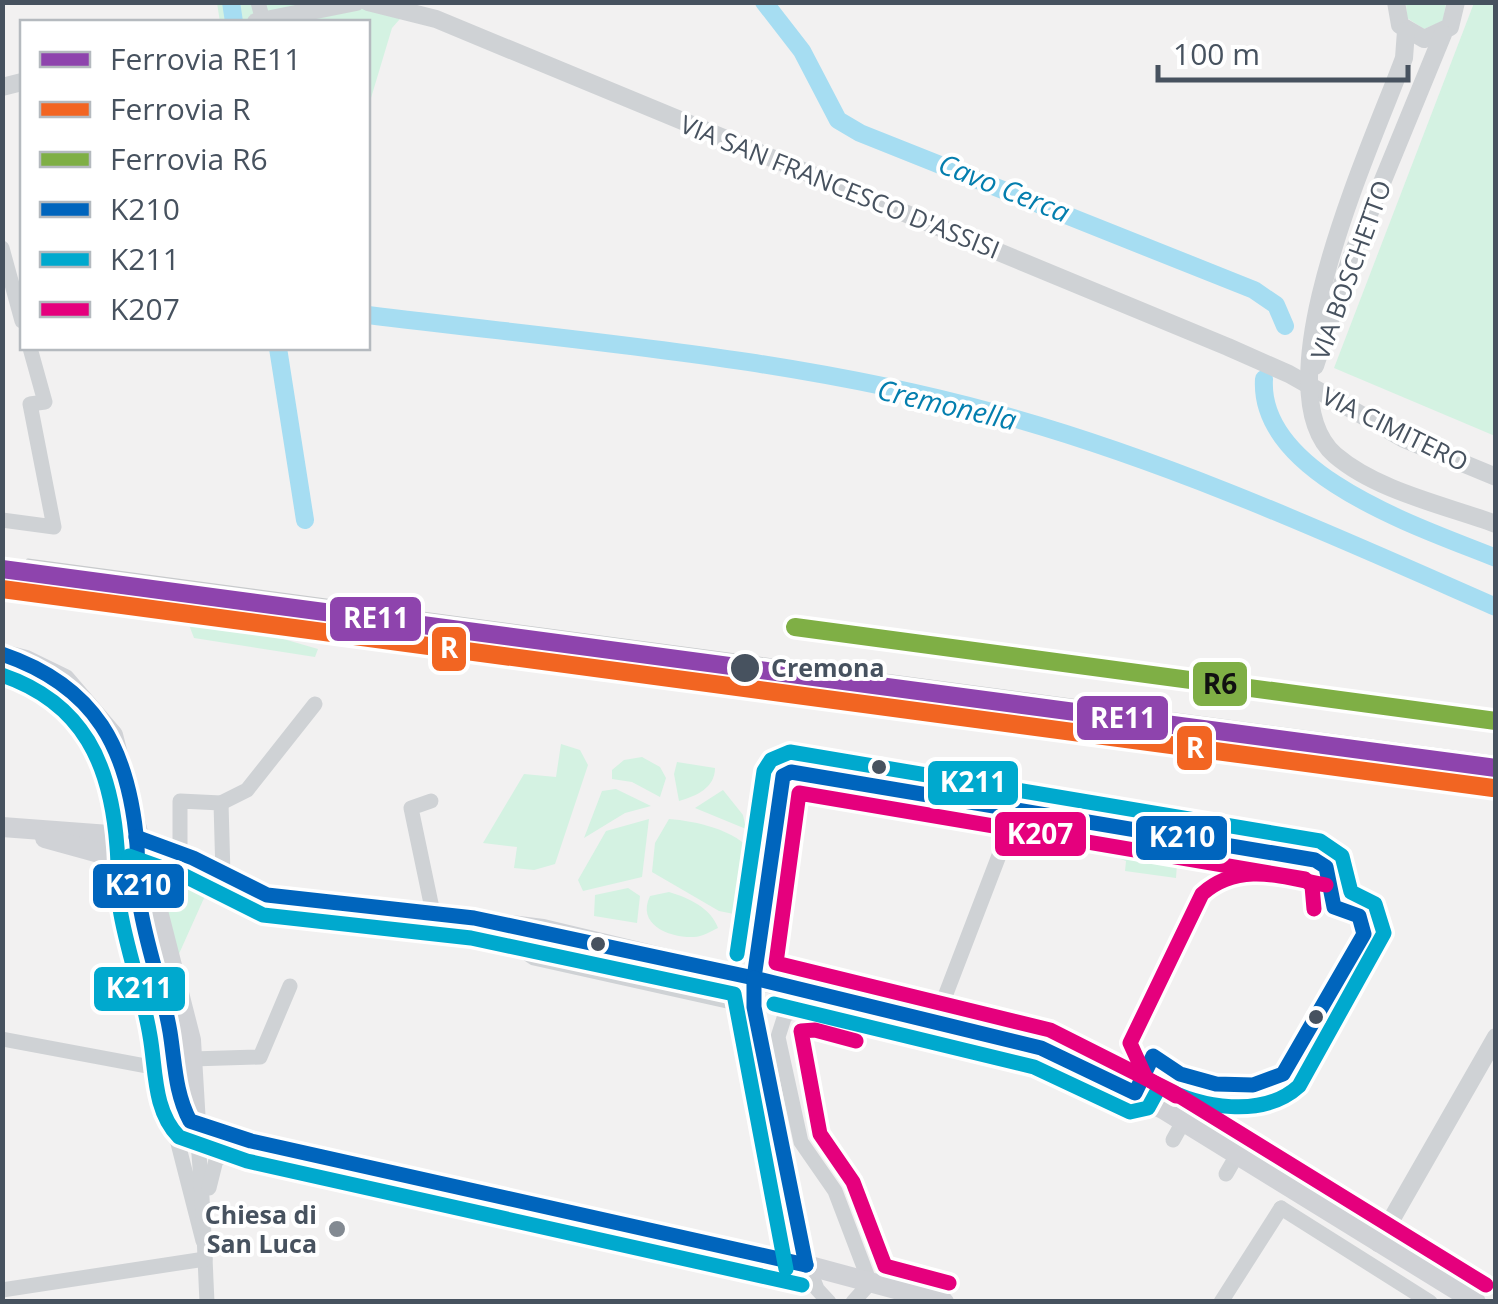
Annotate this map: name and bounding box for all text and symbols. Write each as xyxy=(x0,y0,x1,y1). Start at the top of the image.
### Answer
legend xyxy=(20,20,370,350)
scale bar xyxy=(1158,20,1408,82)
text: 100 m xyxy=(1173,33,1260,74)
text: Ferrovia RE11 xyxy=(110,38,301,79)
text: Ferrovia R xyxy=(110,88,251,129)
street label: VIA SAN FRANCESCO D'ASSISI xyxy=(676,106,1005,266)
text: Ferrovia R6 xyxy=(110,138,268,179)
water label: Cavo Cerca xyxy=(933,144,1076,231)
street label: VIA BOSCHETTO xyxy=(1302,175,1398,364)
text: K210 xyxy=(110,188,180,229)
text: K211 xyxy=(110,238,180,279)
text: K207 xyxy=(110,288,180,329)
water label: Cremonella xyxy=(874,370,1021,439)
street label: VIA CIMITERO xyxy=(1317,378,1474,478)
line badge: RE11 xyxy=(328,595,423,643)
text: RE11 xyxy=(343,598,409,636)
line badge: R xyxy=(430,625,468,673)
text: R xyxy=(440,628,459,666)
place label: Cremona xyxy=(771,650,885,684)
marker: Cremona xyxy=(728,651,762,685)
line badge: R6 xyxy=(1191,660,1249,708)
text: R6 xyxy=(1203,664,1237,702)
line badge: RE11 xyxy=(1075,694,1170,742)
text: RE11 xyxy=(1090,698,1156,736)
line badge: R xyxy=(1175,724,1214,772)
text: R xyxy=(1186,728,1205,766)
unlabelled marker xyxy=(869,757,889,777)
line badge: K211 xyxy=(926,759,1020,807)
text: K211 xyxy=(940,762,1006,800)
line badge: K207 xyxy=(993,810,1088,858)
text: K207 xyxy=(1007,814,1073,852)
line badge: K210 xyxy=(1134,814,1229,862)
text: K210 xyxy=(1149,817,1215,855)
line badge: K210 xyxy=(91,862,186,910)
text: K210 xyxy=(105,865,171,903)
unlabelled marker xyxy=(588,934,608,954)
line badge: K211 xyxy=(92,965,187,1013)
text: K211 xyxy=(106,968,172,1006)
unlabelled marker xyxy=(1306,1007,1326,1027)
place label: Chiesa di San Luca xyxy=(205,1197,317,1260)
marker: Chiesa di San Luca xyxy=(326,1218,348,1240)

